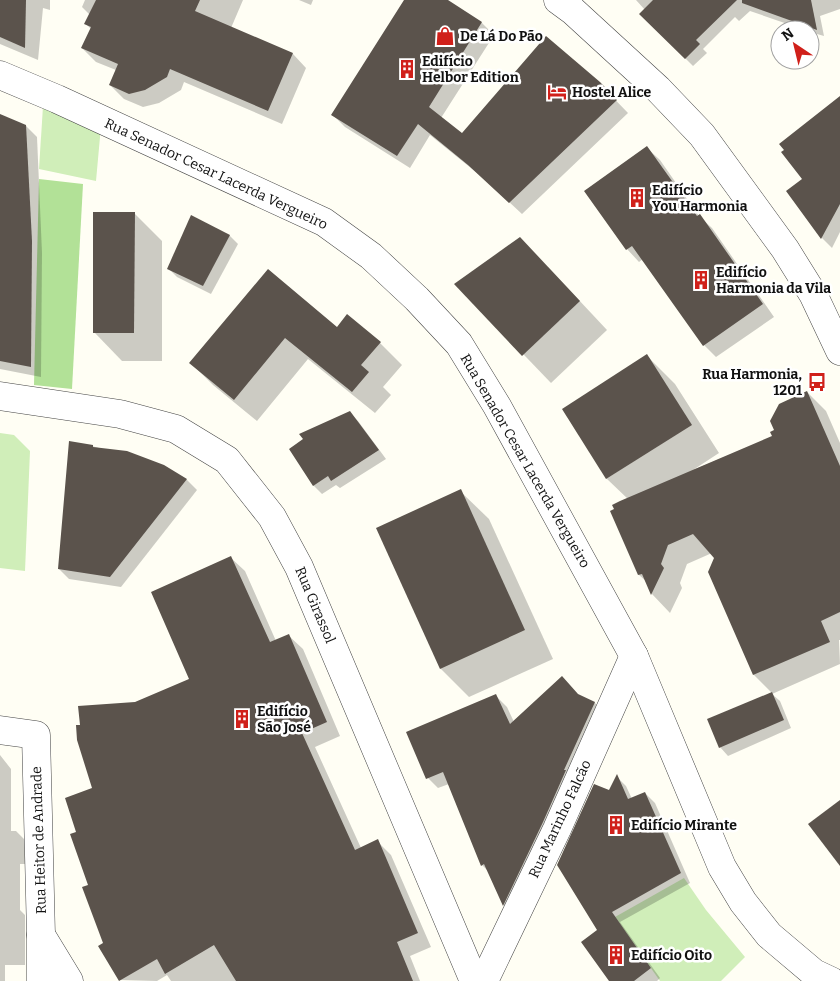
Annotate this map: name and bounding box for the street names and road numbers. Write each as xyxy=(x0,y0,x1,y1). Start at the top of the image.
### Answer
street label: Rua Senador Cesar Lacerda Vergueiro xyxy=(102,115,330,233)
street label: Rua Senador Cesar Lacerda Vergueiro xyxy=(457,351,593,571)
street label: Rua Girassol xyxy=(291,564,339,646)
street label: Rua Marinho Falcão xyxy=(525,757,595,881)
street label: Rua Heitor de Andrade xyxy=(28,766,50,914)

